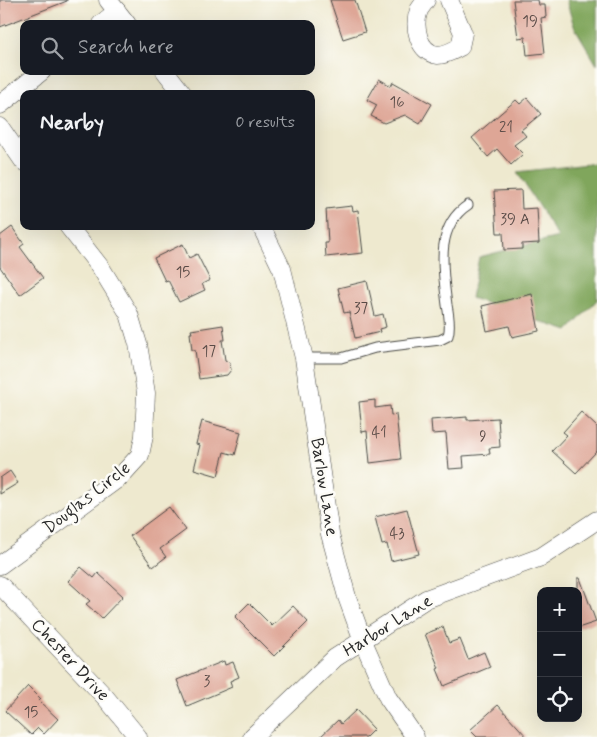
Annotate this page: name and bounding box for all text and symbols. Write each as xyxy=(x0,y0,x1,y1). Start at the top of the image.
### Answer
house number: 19 xyxy=(522,12,538,32)
search box xyxy=(20,20,315,75)
icon: search xyxy=(38,34,66,62)
text: Search here xyxy=(78,35,174,60)
house number: 16 xyxy=(389,93,405,113)
text: Nearby xyxy=(40,109,104,137)
text: 0 results xyxy=(235,112,295,133)
house number: 21 xyxy=(499,118,513,138)
house number: 39 A xyxy=(500,210,530,230)
house number: 15 xyxy=(176,263,190,283)
house number: 37 xyxy=(354,299,369,319)
house number: 17 xyxy=(202,342,217,362)
house number: 41 xyxy=(371,423,387,443)
house number: 9 xyxy=(479,427,487,447)
street label: Barlow Lane xyxy=(304,436,344,538)
street label: Douglas Circle xyxy=(38,456,137,541)
house number: 43 xyxy=(389,524,405,544)
map controls xyxy=(537,587,582,722)
button: + xyxy=(537,587,582,632)
street label: Harbor Lane xyxy=(339,589,437,663)
street label: Chester Drive xyxy=(25,613,115,707)
button: − xyxy=(537,632,582,677)
house number: 3 xyxy=(204,672,211,692)
button: locate xyxy=(537,677,582,722)
house number: 15 xyxy=(24,703,38,723)

